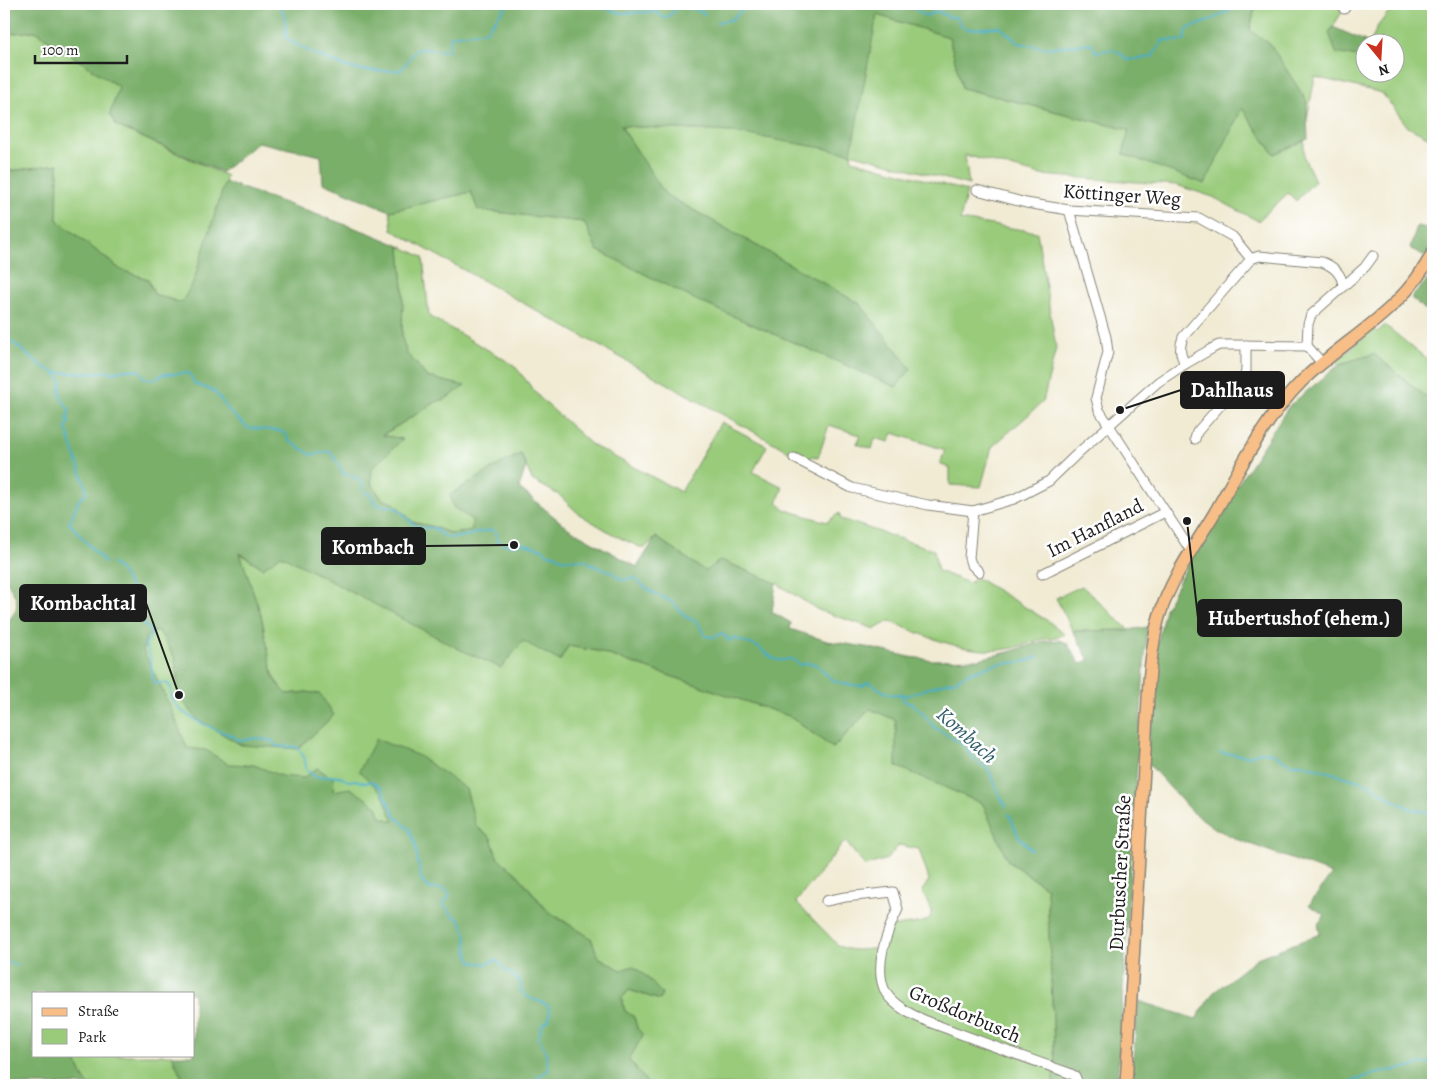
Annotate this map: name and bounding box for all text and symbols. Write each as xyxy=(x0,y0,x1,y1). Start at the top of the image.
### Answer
scale bar xyxy=(35,32,128,64)
north arrow xyxy=(1354,32,1404,82)
text: 100 m xyxy=(42,40,79,60)
text: N xyxy=(1376,59,1392,80)
street label: Köttinger Weg xyxy=(1062,177,1182,213)
callout: Dahlhaus xyxy=(1181,372,1284,408)
text: Dahlhaus xyxy=(1190,376,1274,404)
street label: Im Hanfland xyxy=(1042,492,1148,564)
callout: Kombach xyxy=(322,528,425,564)
text: Kombach xyxy=(332,533,414,561)
callout: Kombachtal xyxy=(20,585,146,621)
text: Kombachtal xyxy=(30,589,136,617)
callout: Hubertushof (ehem.) xyxy=(1198,600,1401,636)
text: Hubertushof (ehem.) xyxy=(1208,604,1390,632)
water label: Kombach xyxy=(931,700,1003,770)
street label: Durbuscher Straße xyxy=(1102,794,1138,952)
street label: Großdorbusch xyxy=(905,978,1025,1050)
legend xyxy=(32,992,195,1056)
text: Straße xyxy=(78,1001,119,1021)
text: Park xyxy=(78,1027,107,1047)

